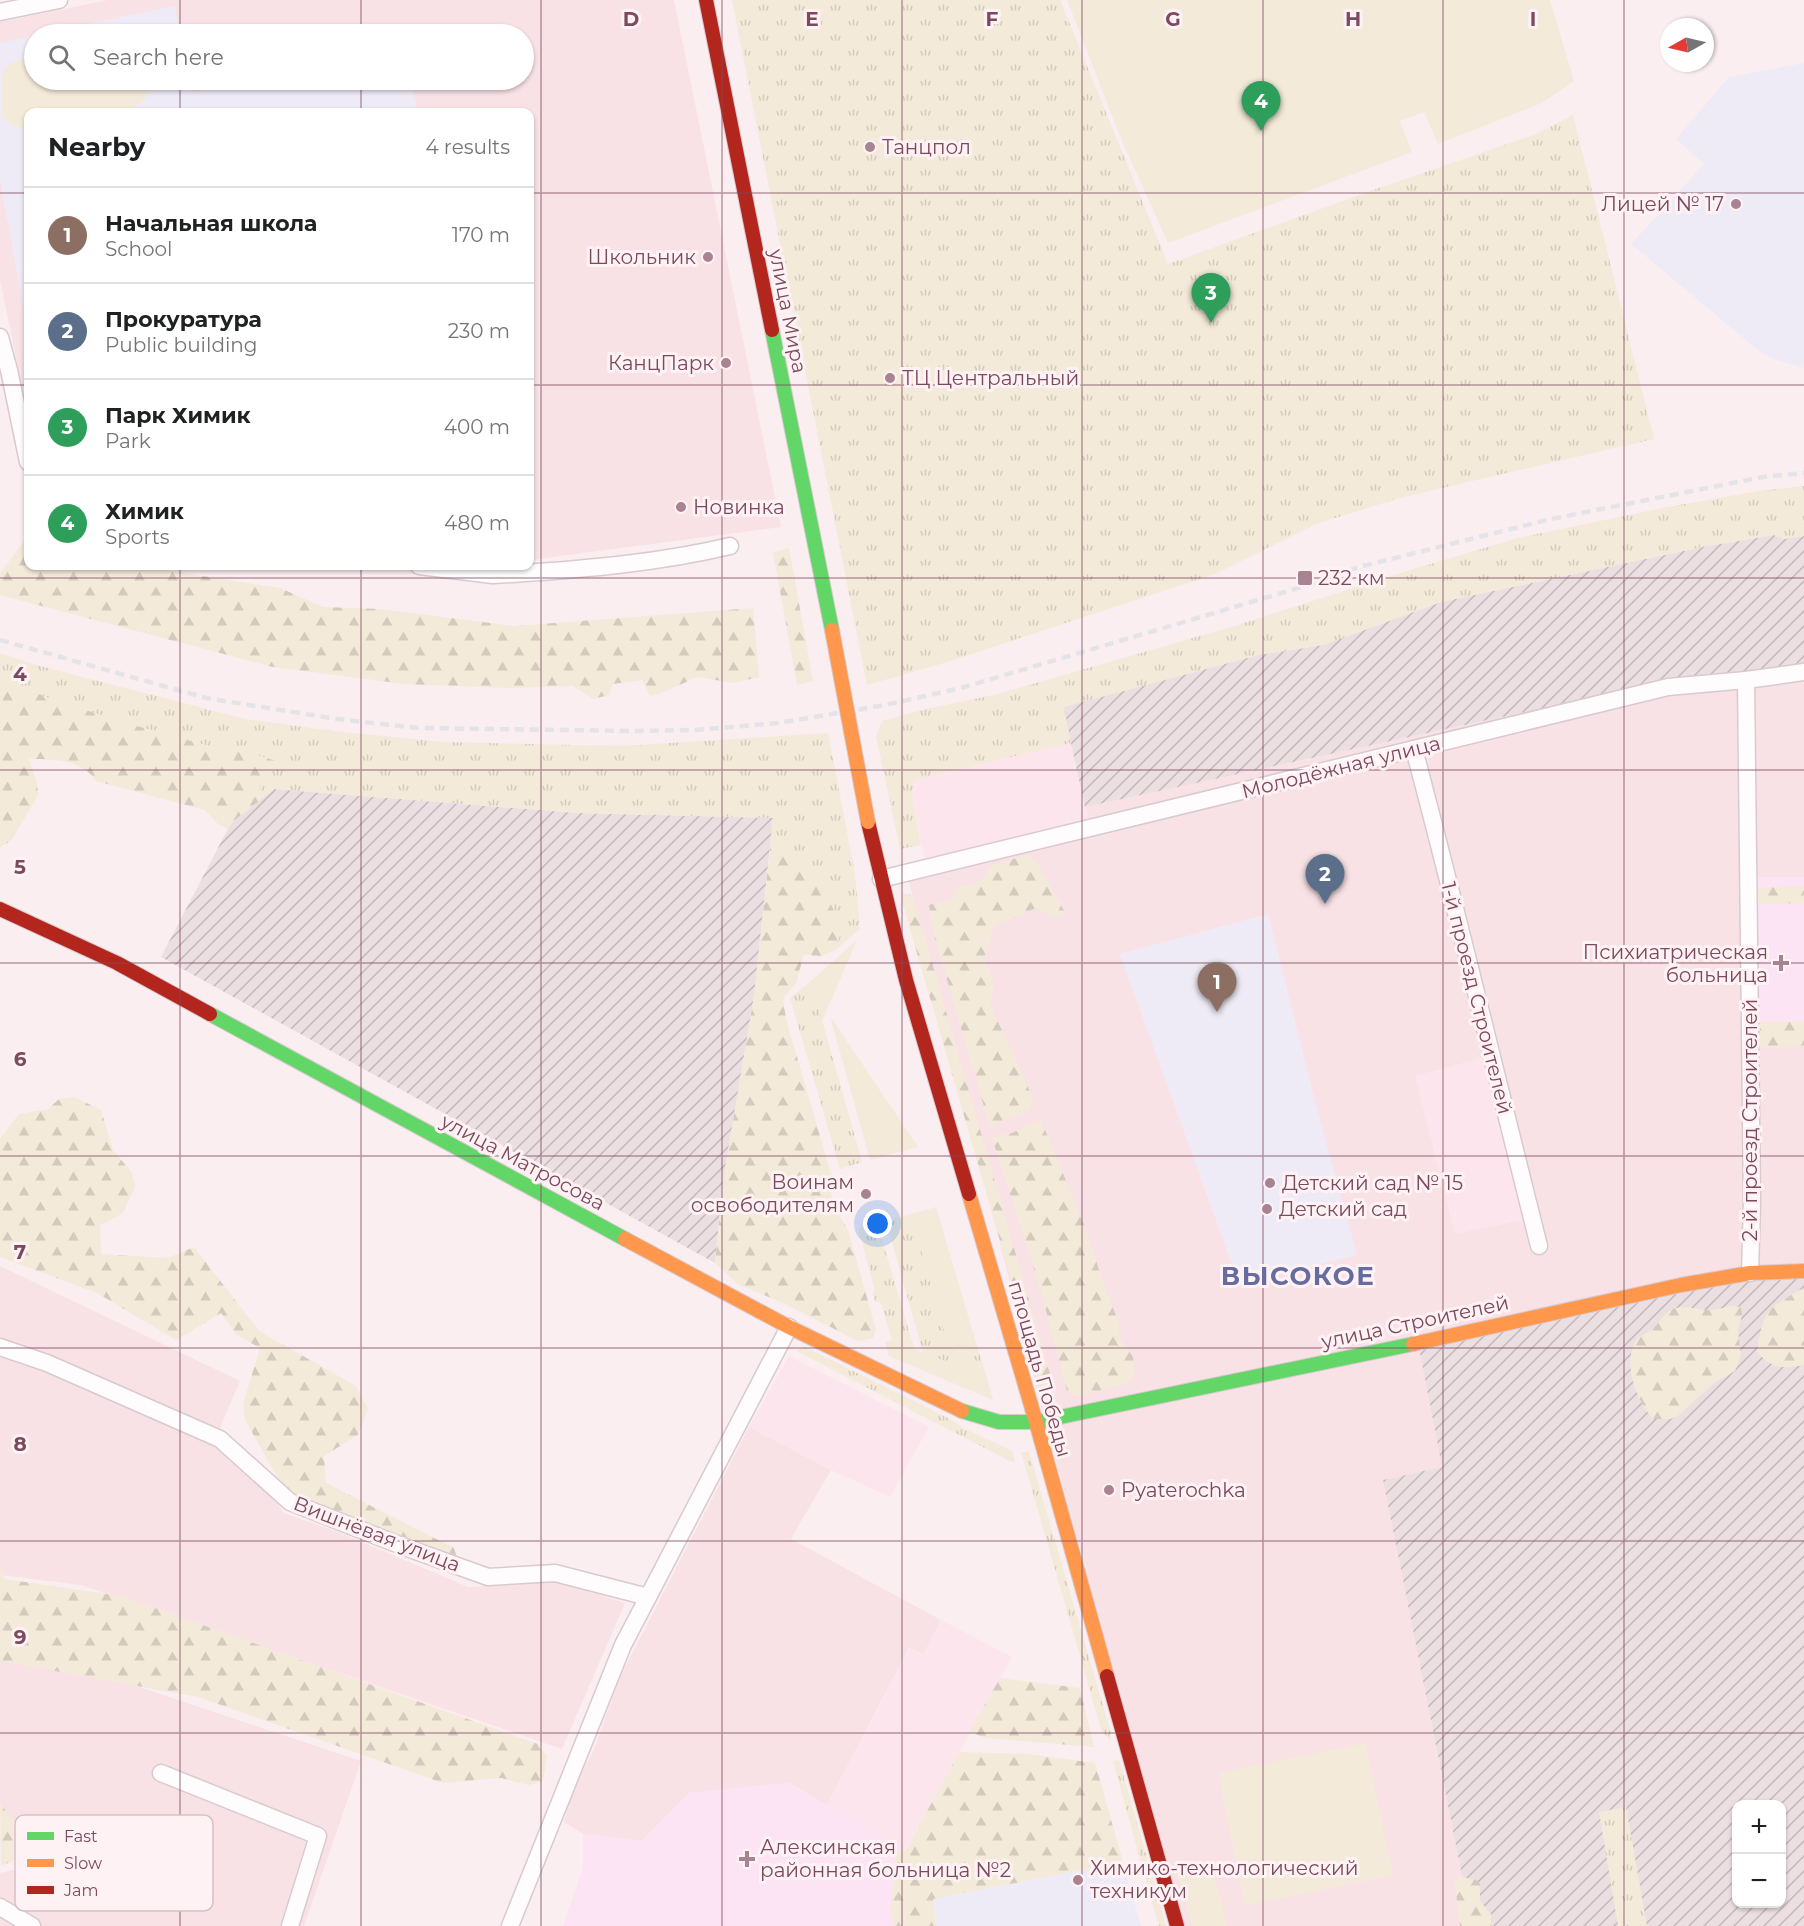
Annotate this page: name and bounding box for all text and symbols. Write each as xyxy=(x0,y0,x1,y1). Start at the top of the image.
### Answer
text: D xyxy=(623,7,639,31)
text: E xyxy=(805,7,819,31)
text: F xyxy=(986,7,999,31)
text: G xyxy=(1165,7,1181,31)
text: H xyxy=(1345,7,1361,31)
text: I xyxy=(1530,7,1536,31)
north arrow xyxy=(1660,18,1714,72)
search box xyxy=(24,24,534,90)
icon: search xyxy=(45,41,78,74)
text: Search here xyxy=(93,44,224,71)
pin: 4 xyxy=(1242,82,1280,131)
text: Nearby xyxy=(48,131,145,163)
text: 4 results xyxy=(425,135,510,159)
place label: Танцпол xyxy=(882,135,971,159)
marker: Танцпол xyxy=(863,140,877,154)
place label: Лицей № 17 xyxy=(1601,192,1724,216)
marker: Лицей № 17 xyxy=(1729,197,1743,211)
text: Начальная школа xyxy=(105,210,317,237)
text: 1 xyxy=(64,223,71,247)
text: 170 m xyxy=(452,223,510,247)
text: School xyxy=(105,237,172,261)
place label: Школьник xyxy=(587,245,696,269)
street label: улица Мира xyxy=(764,246,812,375)
marker: Школьник xyxy=(701,250,715,264)
pin: 3 xyxy=(1192,274,1230,323)
text: Прокуратура xyxy=(105,306,262,333)
text: 2 xyxy=(62,319,73,343)
text: 230 m xyxy=(448,319,510,343)
text: Public building xyxy=(105,333,258,357)
place label: КанцПарк xyxy=(608,351,714,375)
marker: КанцПарк xyxy=(719,356,733,370)
place label: ТЦ Центральный xyxy=(902,366,1079,390)
marker: ТЦ Центральный xyxy=(883,371,897,385)
text: Парк Химик xyxy=(105,402,251,429)
text: 3 xyxy=(62,415,73,439)
text: 400 m xyxy=(444,415,510,439)
text: Park xyxy=(105,429,151,453)
place label: Новинка xyxy=(693,495,785,519)
text: Химик xyxy=(105,498,184,525)
marker: Новинка xyxy=(674,500,688,514)
text: 4 xyxy=(61,511,74,535)
text: 480 m xyxy=(444,511,510,535)
text: Sports xyxy=(105,525,170,549)
place label: 232 км xyxy=(1318,566,1385,590)
marker: 232 км xyxy=(1296,569,1314,587)
text: 4 xyxy=(13,662,27,686)
street label: Молодёжная улица xyxy=(1239,731,1443,803)
pin: 2 xyxy=(1306,854,1344,904)
text: 5 xyxy=(14,855,26,879)
street label: 1-й проезд Строителей xyxy=(1436,879,1518,1117)
place label: Психиатрическая больница xyxy=(1583,940,1768,987)
marker: Психиатрическая больница xyxy=(1772,954,1790,972)
pin: 1 xyxy=(1198,962,1236,1012)
street label: 2-й проезд Строителей xyxy=(1738,999,1762,1241)
text: 6 xyxy=(14,1047,27,1071)
street label: улица Матросова xyxy=(436,1108,609,1215)
place label: Воинам освободителям xyxy=(691,1170,854,1217)
place label: Детский сад № 15 xyxy=(1282,1171,1463,1195)
marker: Детский сад № 15 xyxy=(1263,1176,1277,1190)
marker: Воинам освободителям xyxy=(859,1187,873,1201)
place label: Детский сад xyxy=(1279,1197,1407,1221)
marker: Детский сад xyxy=(1260,1202,1274,1216)
your location xyxy=(863,1209,892,1238)
text: 7 xyxy=(14,1240,26,1264)
district label: ВЫСОКОЕ xyxy=(1221,1260,1375,1292)
street label: площадь Победы xyxy=(1003,1278,1077,1460)
street label: улица Строителей xyxy=(1318,1290,1511,1354)
text: 8 xyxy=(13,1432,27,1456)
place label: Pyaterochka xyxy=(1121,1478,1246,1502)
marker: Pyaterochka xyxy=(1102,1483,1116,1497)
street label: Вишнёвая улица xyxy=(290,1491,464,1577)
text: 9 xyxy=(14,1625,26,1649)
map controls xyxy=(1732,1800,1786,1908)
button: + xyxy=(1732,1800,1786,1854)
legend xyxy=(15,1815,213,1911)
text: Fast xyxy=(64,1827,98,1846)
place label: Алексинская районная больница №2 xyxy=(760,1835,1011,1882)
marker: Алексинская районная больница №2 xyxy=(738,1850,756,1868)
text: Slow xyxy=(64,1854,102,1873)
button: − xyxy=(1732,1854,1786,1908)
place label: Химико-технологический техникум xyxy=(1090,1856,1359,1903)
marker: Химико-технологический техникум xyxy=(1071,1873,1085,1887)
text: Jam xyxy=(63,1881,98,1900)

